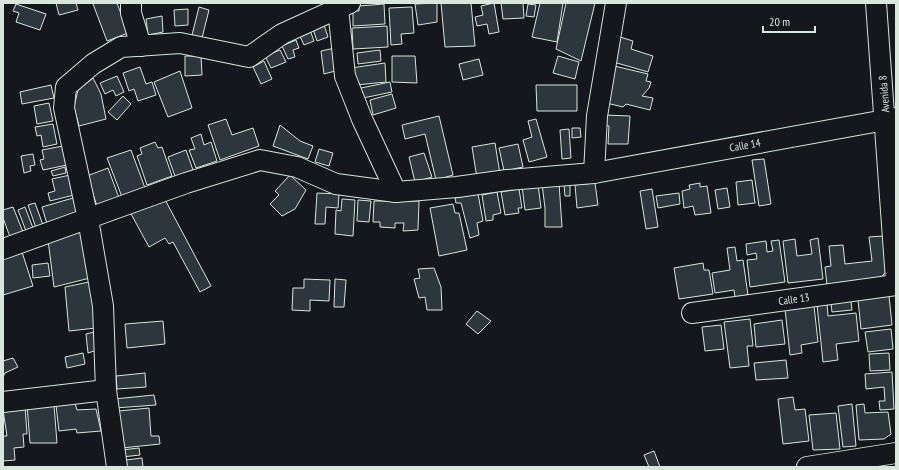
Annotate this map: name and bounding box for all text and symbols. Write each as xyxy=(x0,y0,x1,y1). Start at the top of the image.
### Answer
scale bar xyxy=(763,8,815,34)
text: 20 m xyxy=(769,14,790,29)
street label: Avenida 8 xyxy=(875,75,893,113)
street label: Calle 14 xyxy=(728,135,762,155)
street label: Calle 13 xyxy=(778,290,810,308)

